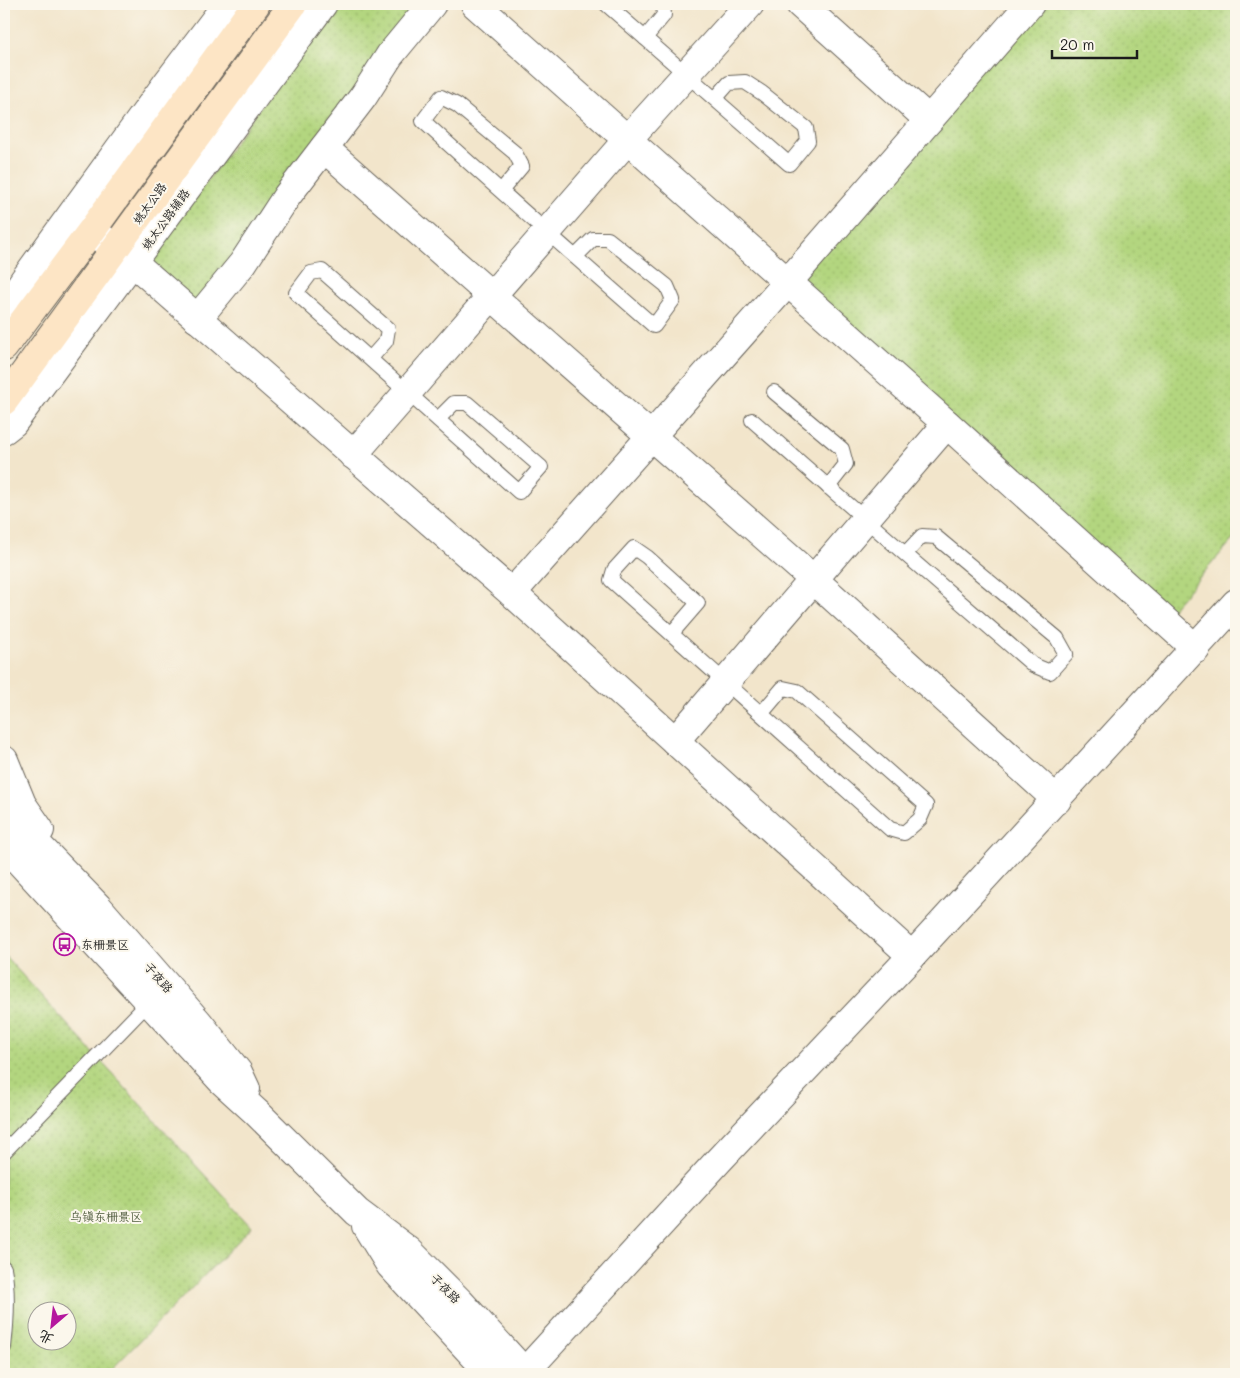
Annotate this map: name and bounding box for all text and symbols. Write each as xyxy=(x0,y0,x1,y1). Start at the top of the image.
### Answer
scale bar xyxy=(1052,28,1138,60)
text: 20 m xyxy=(1060,34,1094,54)
street label: 姚太公路 xyxy=(128,179,170,227)
street label: 姚太公路辅路 xyxy=(137,185,193,253)
bus stop icon: 东栅景区 xyxy=(53,932,77,956)
place label: 东栅景区 xyxy=(81,936,129,952)
street label: 子夜路 xyxy=(141,958,177,996)
park label: 乌镇东栅景区 xyxy=(70,1208,142,1224)
street label: 子夜路 xyxy=(428,1270,464,1306)
north arrow xyxy=(28,1300,78,1350)
text: 北 xyxy=(35,1326,56,1350)

